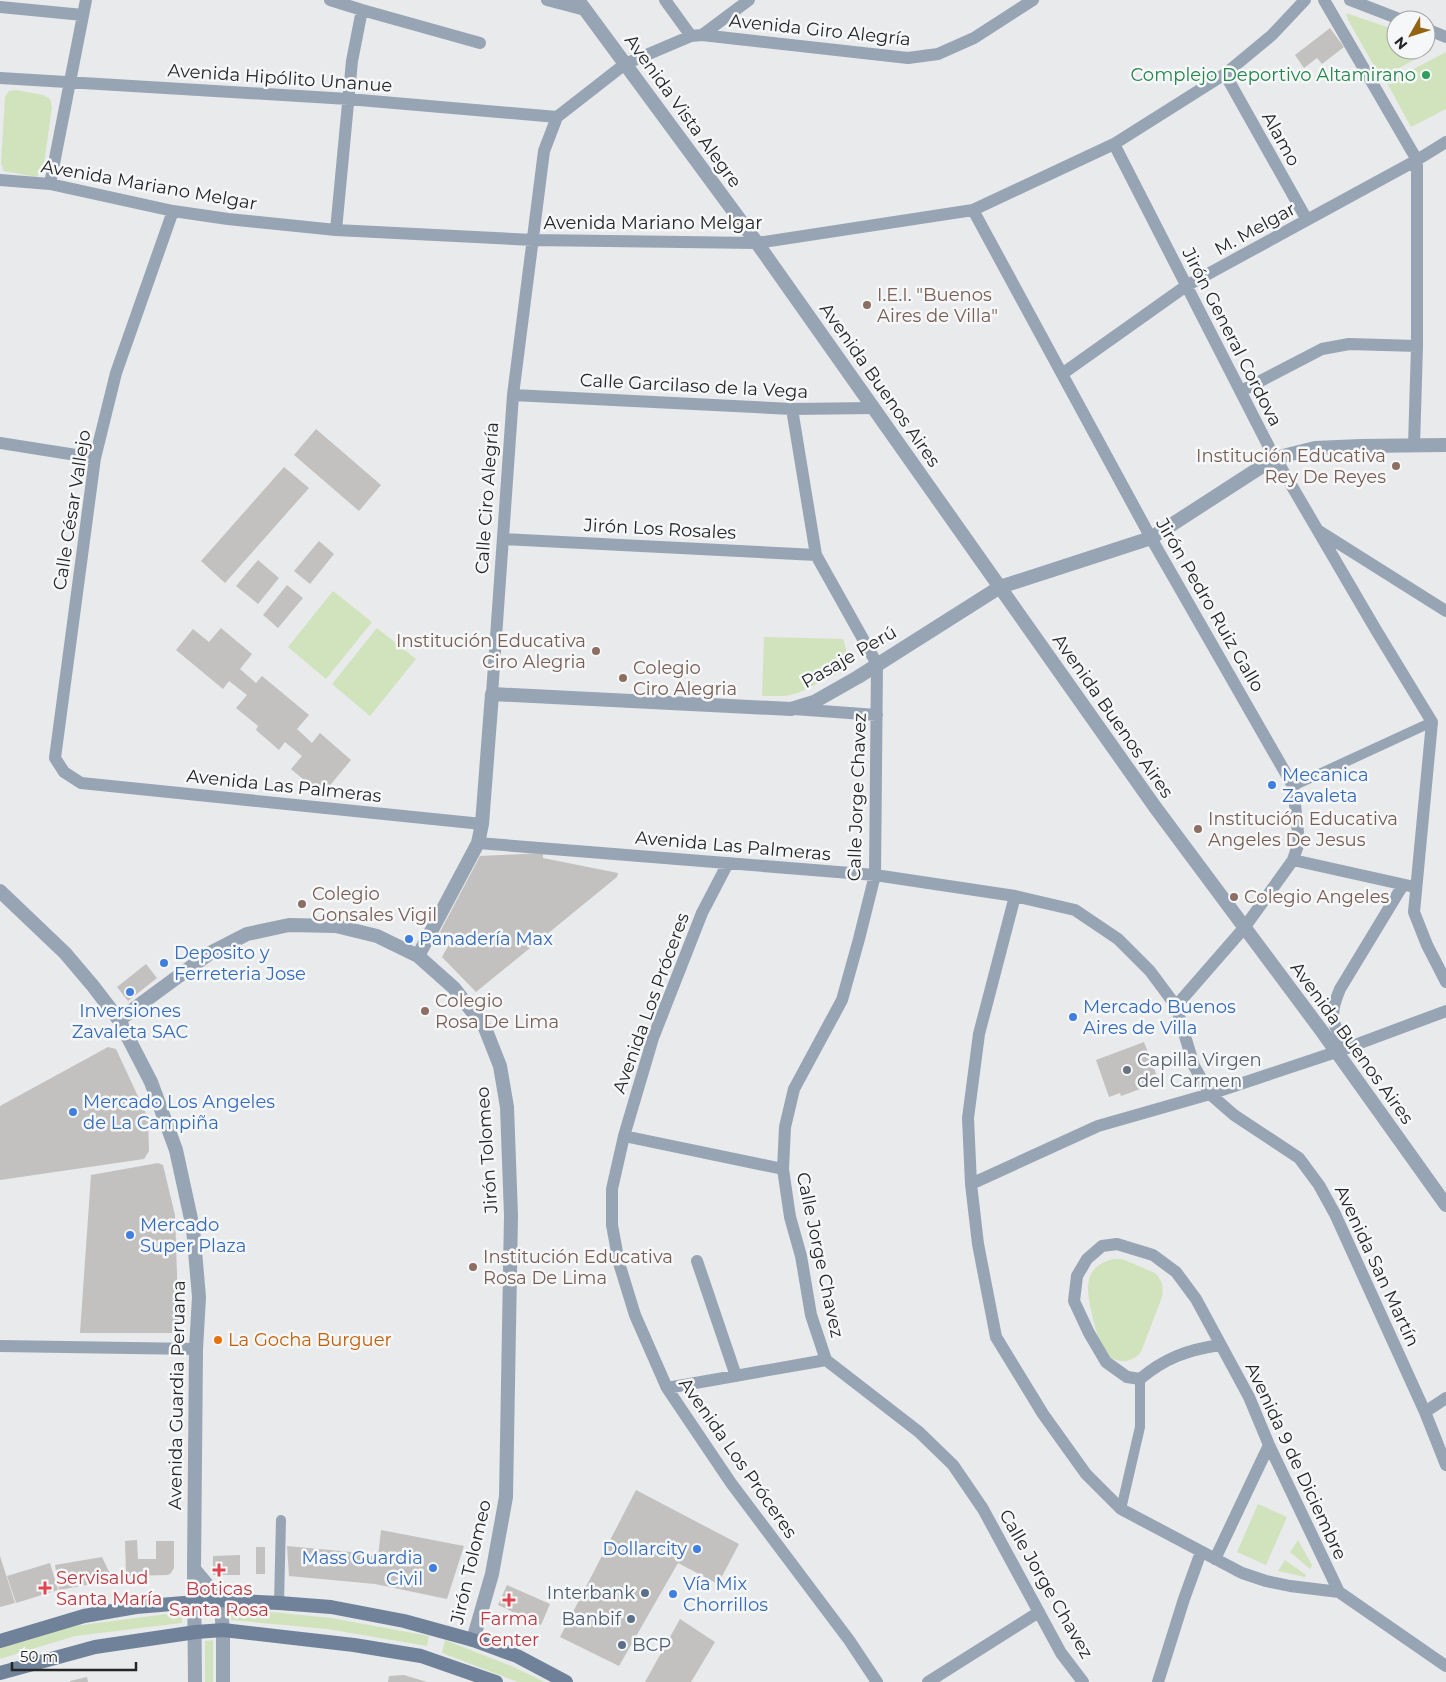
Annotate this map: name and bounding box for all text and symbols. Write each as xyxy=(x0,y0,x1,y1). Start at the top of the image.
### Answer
street label: Avenida Giro Alegría xyxy=(728,10,912,50)
north arrow xyxy=(1386,10,1436,60)
street label: Avenida Vista Alegre xyxy=(620,30,746,192)
text: N xyxy=(1390,33,1411,53)
street label: Avenida Hipólito Unanue xyxy=(167,59,393,97)
place label: Complejo Deportivo Altamirano xyxy=(1131,64,1416,86)
marker: Complejo Deportivo Altamirano xyxy=(1420,69,1432,81)
street label: Alamo xyxy=(1257,108,1305,170)
street label: Avenida Mariano Melgar xyxy=(39,155,259,215)
street label: M. Melgar xyxy=(1211,198,1299,260)
street label: Avenida Mariano Melgar xyxy=(544,212,762,234)
street label: Jirón General Cordova xyxy=(1177,243,1287,430)
place label: I.E.I. "Buenos Aires de Villa" xyxy=(877,284,998,327)
street label: Avenida Buenos Aires xyxy=(815,299,945,471)
marker: I.E.I. "Buenos Aires de Villa" xyxy=(861,299,873,311)
street label: Calle Garcilaso de la Vega xyxy=(579,369,809,403)
street label: Calle Ciro Alegría xyxy=(471,421,503,575)
street label: Calle César Vallejo xyxy=(48,428,96,592)
place label: Institución Educativa Rey De Reyes xyxy=(1196,445,1386,488)
marker: Institución Educativa Rey De Reyes xyxy=(1390,460,1402,472)
street label: Jirón Pedro Ruiz Gallo xyxy=(1151,513,1269,696)
street label: Jirón Los Rosales xyxy=(582,514,737,544)
street label: Pasaje Perú xyxy=(798,621,900,693)
place label: Institución Educativa Ciro Alegria xyxy=(396,630,586,673)
street label: Avenida Buenos Aires xyxy=(1048,630,1178,802)
marker: Institución Educativa Ciro Alegria xyxy=(590,645,602,657)
place label: Colegio Ciro Alegria xyxy=(633,657,737,700)
marker: Colegio Ciro Alegria xyxy=(617,672,629,684)
street label: Calle Jorge Chavez xyxy=(843,712,871,882)
place label: Mecanica Zavaleta xyxy=(1282,764,1369,807)
street label: Avenida Las Palmeras xyxy=(185,765,383,807)
marker: Mecanica Zavaleta xyxy=(1266,779,1278,791)
place label: Institución Educativa Angeles De Jesus xyxy=(1208,808,1398,851)
marker: Institución Educativa Angeles De Jesus xyxy=(1192,823,1204,835)
street label: Avenida Las Palmeras xyxy=(634,826,832,866)
place label: Colegio Gonsales Vigil xyxy=(312,883,437,926)
place label: Colegio Angeles xyxy=(1244,886,1390,908)
marker: Colegio Angeles xyxy=(1228,891,1240,903)
marker: Colegio Gonsales Vigil xyxy=(296,898,308,910)
street label: Avenida Los Próceres xyxy=(608,909,694,1096)
place label: Panadería Max xyxy=(419,928,553,950)
marker: Panadería Max xyxy=(403,933,415,945)
place label: Deposito y Ferreteria Jose xyxy=(174,942,306,985)
marker: Deposito y Ferreteria Jose xyxy=(158,957,170,969)
street label: Avenida Buenos Aires xyxy=(1286,958,1418,1129)
marker: Inversiones Zavaleta SAC xyxy=(124,986,136,998)
place label: Colegio Rosa De Lima xyxy=(435,990,559,1033)
place label: Mercado Buenos Aires de Villa xyxy=(1083,996,1236,1039)
place label: Inversiones Zavaleta SAC xyxy=(72,1000,189,1043)
marker: Colegio Rosa De Lima xyxy=(419,1005,431,1017)
marker: Mercado Buenos Aires de Villa xyxy=(1067,1011,1079,1023)
place label: Capilla Virgen del Carmen xyxy=(1137,1049,1262,1092)
marker: Capilla Virgen del Carmen xyxy=(1121,1064,1133,1076)
street label: Jirón Tolomeo xyxy=(472,1086,502,1215)
place label: Mercado Los Angeles de La Campiña xyxy=(83,1091,275,1134)
marker: Mercado Los Angeles de La Campiña xyxy=(67,1106,79,1118)
street label: Calle Jorge Chavez xyxy=(792,1170,848,1340)
street label: Avenida San Martín xyxy=(1330,1182,1424,1350)
place label: Mercado Super Plaza xyxy=(140,1214,246,1257)
marker: Mercado Super Plaza xyxy=(124,1229,136,1241)
place label: Institución Educativa Rosa De Lima xyxy=(483,1246,673,1289)
marker: Institución Educativa Rosa De Lima xyxy=(467,1261,479,1273)
street label: Avenida Guardia Peruana xyxy=(164,1280,190,1510)
place label: La Gocha Burguer xyxy=(228,1329,392,1351)
marker: La Gocha Burguer xyxy=(212,1334,224,1346)
street label: Avenida 9 de Diciembre xyxy=(1241,1359,1352,1563)
street label: Avenida Los Próceres xyxy=(674,1374,802,1543)
street label: Jirón Tolomeo xyxy=(446,1498,496,1627)
street label: Calle Jorge Chavez xyxy=(994,1506,1098,1662)
place label: Dollarcity xyxy=(602,1538,687,1560)
marker: Dollarcity xyxy=(691,1543,703,1555)
place label: Mass Guardia Civil xyxy=(302,1547,423,1590)
marker: Mass Guardia Civil xyxy=(427,1562,439,1574)
marker: Boticas Santa Rosa xyxy=(213,1564,225,1576)
place label: Servisalud Santa María xyxy=(56,1567,163,1610)
place label: Vía Mix Chorrillos xyxy=(683,1573,768,1616)
place label: Boticas Santa Rosa xyxy=(169,1578,269,1621)
marker: Servisalud Santa María xyxy=(38,1581,52,1595)
place label: Interbank xyxy=(547,1582,635,1604)
marker: Interbank xyxy=(639,1587,651,1599)
marker: Vía Mix Chorrillos xyxy=(667,1588,679,1600)
marker: Farma Center xyxy=(503,1594,515,1606)
place label: Farma Center xyxy=(479,1608,539,1651)
place label: Banbif xyxy=(561,1608,622,1630)
marker: Banbif xyxy=(625,1613,637,1625)
place label: BCP xyxy=(632,1634,671,1656)
marker: BCP xyxy=(616,1639,628,1651)
scale bar xyxy=(12,1640,136,1672)
text: 50 m xyxy=(20,1647,58,1666)

